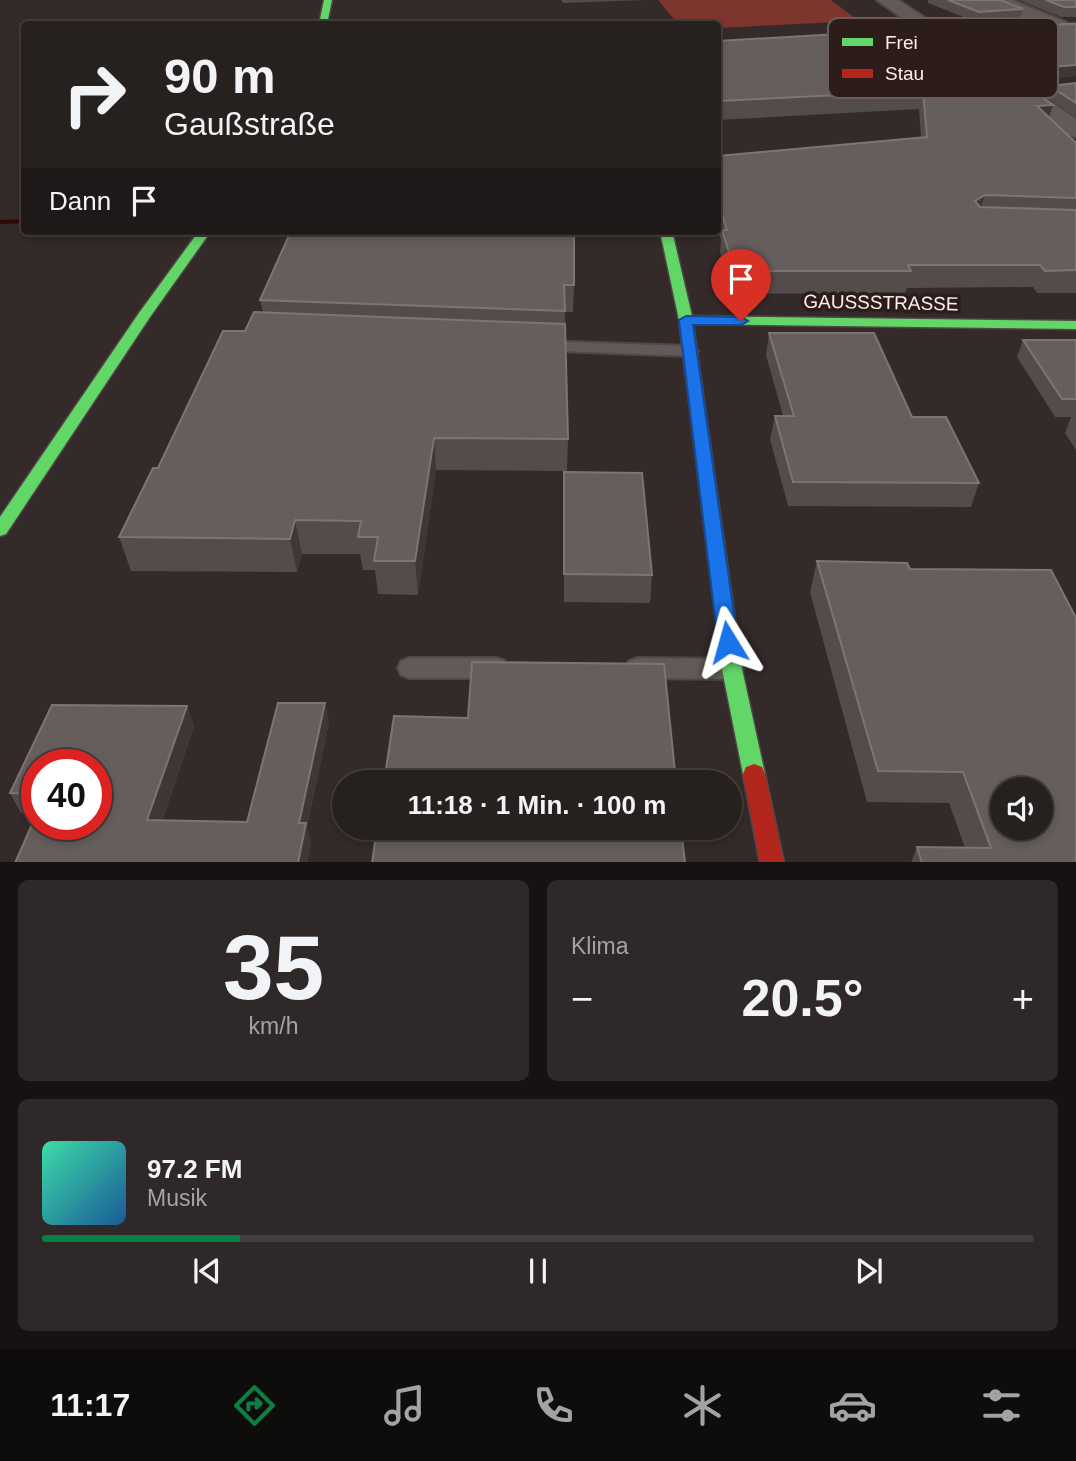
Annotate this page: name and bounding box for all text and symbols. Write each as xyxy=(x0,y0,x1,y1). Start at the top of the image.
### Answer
legend xyxy=(828,18,1058,98)
text: Frei xyxy=(885,32,918,53)
icon: right xyxy=(49,49,140,140)
text: 90 m xyxy=(164,49,276,103)
text: Stau xyxy=(885,63,924,84)
text: Gaußstraße xyxy=(164,106,335,142)
icon: arrive xyxy=(125,182,163,220)
text: Dann xyxy=(49,186,111,216)
pin xyxy=(711,249,771,321)
icon: arrive xyxy=(722,260,760,298)
street label: GAUSSSTRASSE xyxy=(803,291,959,314)
position arrow xyxy=(691,605,765,679)
speed limit sign: 40 xyxy=(21,749,112,840)
map controls xyxy=(990,777,1053,840)
button: sound xyxy=(990,777,1053,840)
text: 11:18 · 1 Min. · 100 m xyxy=(408,790,666,820)
text: 35 xyxy=(223,917,324,1018)
text: Klima xyxy=(571,933,629,959)
text: 20.5° xyxy=(741,969,864,1027)
text: − xyxy=(571,978,593,1020)
text: + xyxy=(1012,978,1034,1020)
text: km/h xyxy=(249,1013,298,1039)
text: 97.2 FM xyxy=(147,1154,242,1184)
text: Musik xyxy=(147,1185,207,1211)
icon: previous xyxy=(188,1252,226,1290)
icon: pause xyxy=(519,1252,557,1290)
icon: next xyxy=(850,1252,888,1290)
icon: directions xyxy=(230,1381,279,1430)
icon: music xyxy=(380,1381,429,1430)
icon: phone xyxy=(529,1381,578,1430)
icon: climate xyxy=(678,1381,727,1430)
icon: car xyxy=(828,1381,877,1430)
icon: filters xyxy=(977,1381,1026,1430)
text: 11:17 xyxy=(50,1387,130,1423)

